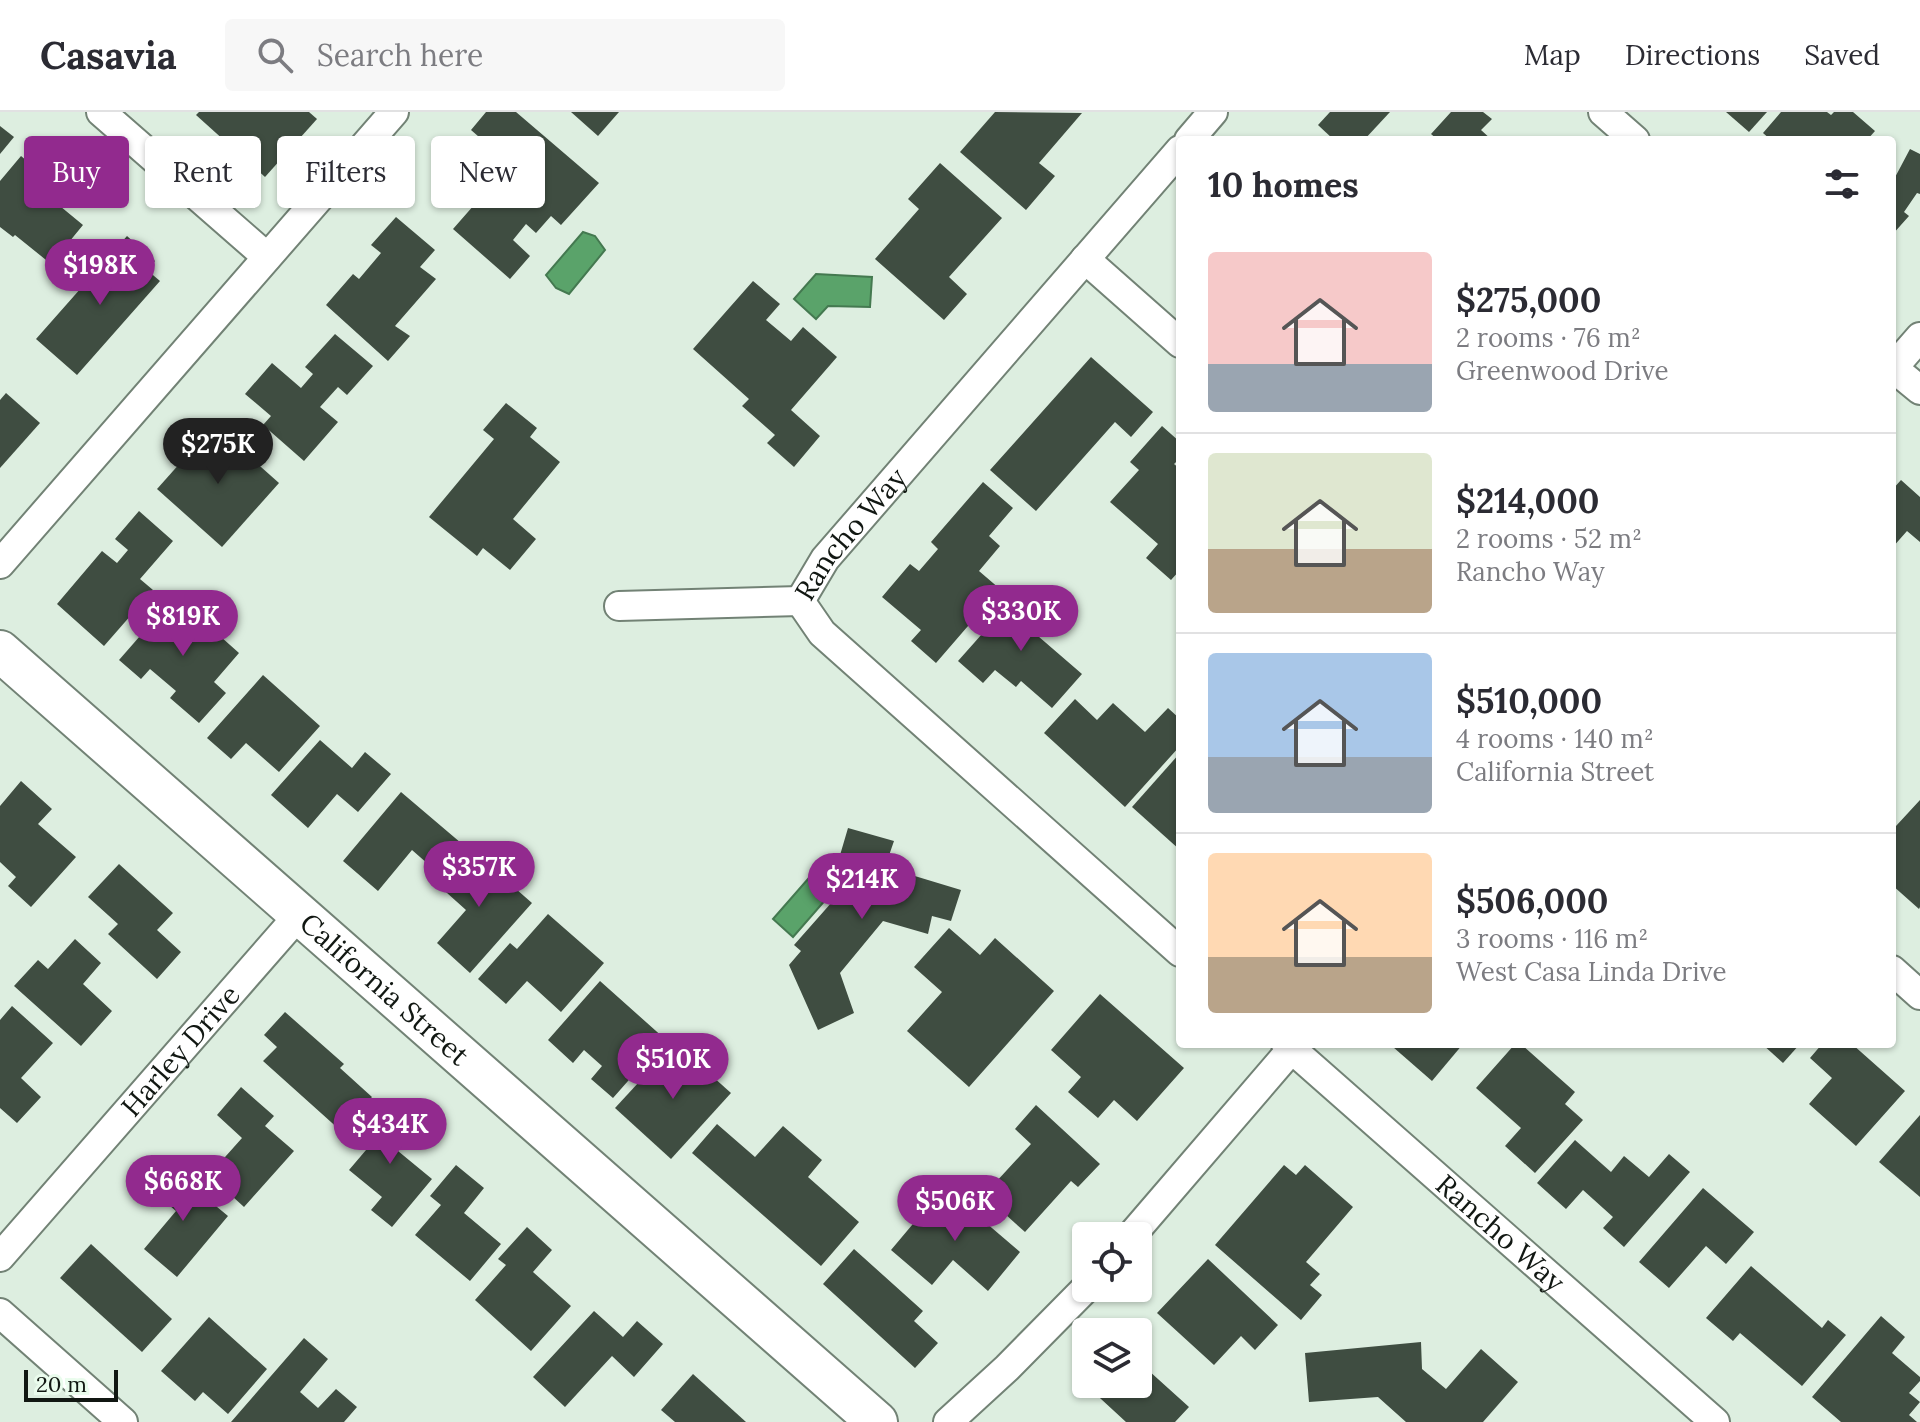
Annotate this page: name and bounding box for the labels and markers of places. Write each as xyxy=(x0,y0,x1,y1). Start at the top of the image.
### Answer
pin: $198K xyxy=(44,239,156,307)
pin: $275K xyxy=(162,418,274,486)
pin: $330K xyxy=(965,585,1077,653)
pin: $819K xyxy=(127,590,239,658)
pin: $357K xyxy=(423,841,535,909)
pin: $214K xyxy=(806,853,918,921)
pin: $510K xyxy=(617,1033,729,1101)
pin: $434K xyxy=(334,1098,446,1166)
pin: $668K xyxy=(127,1155,239,1223)
pin: $506K xyxy=(899,1175,1011,1243)

